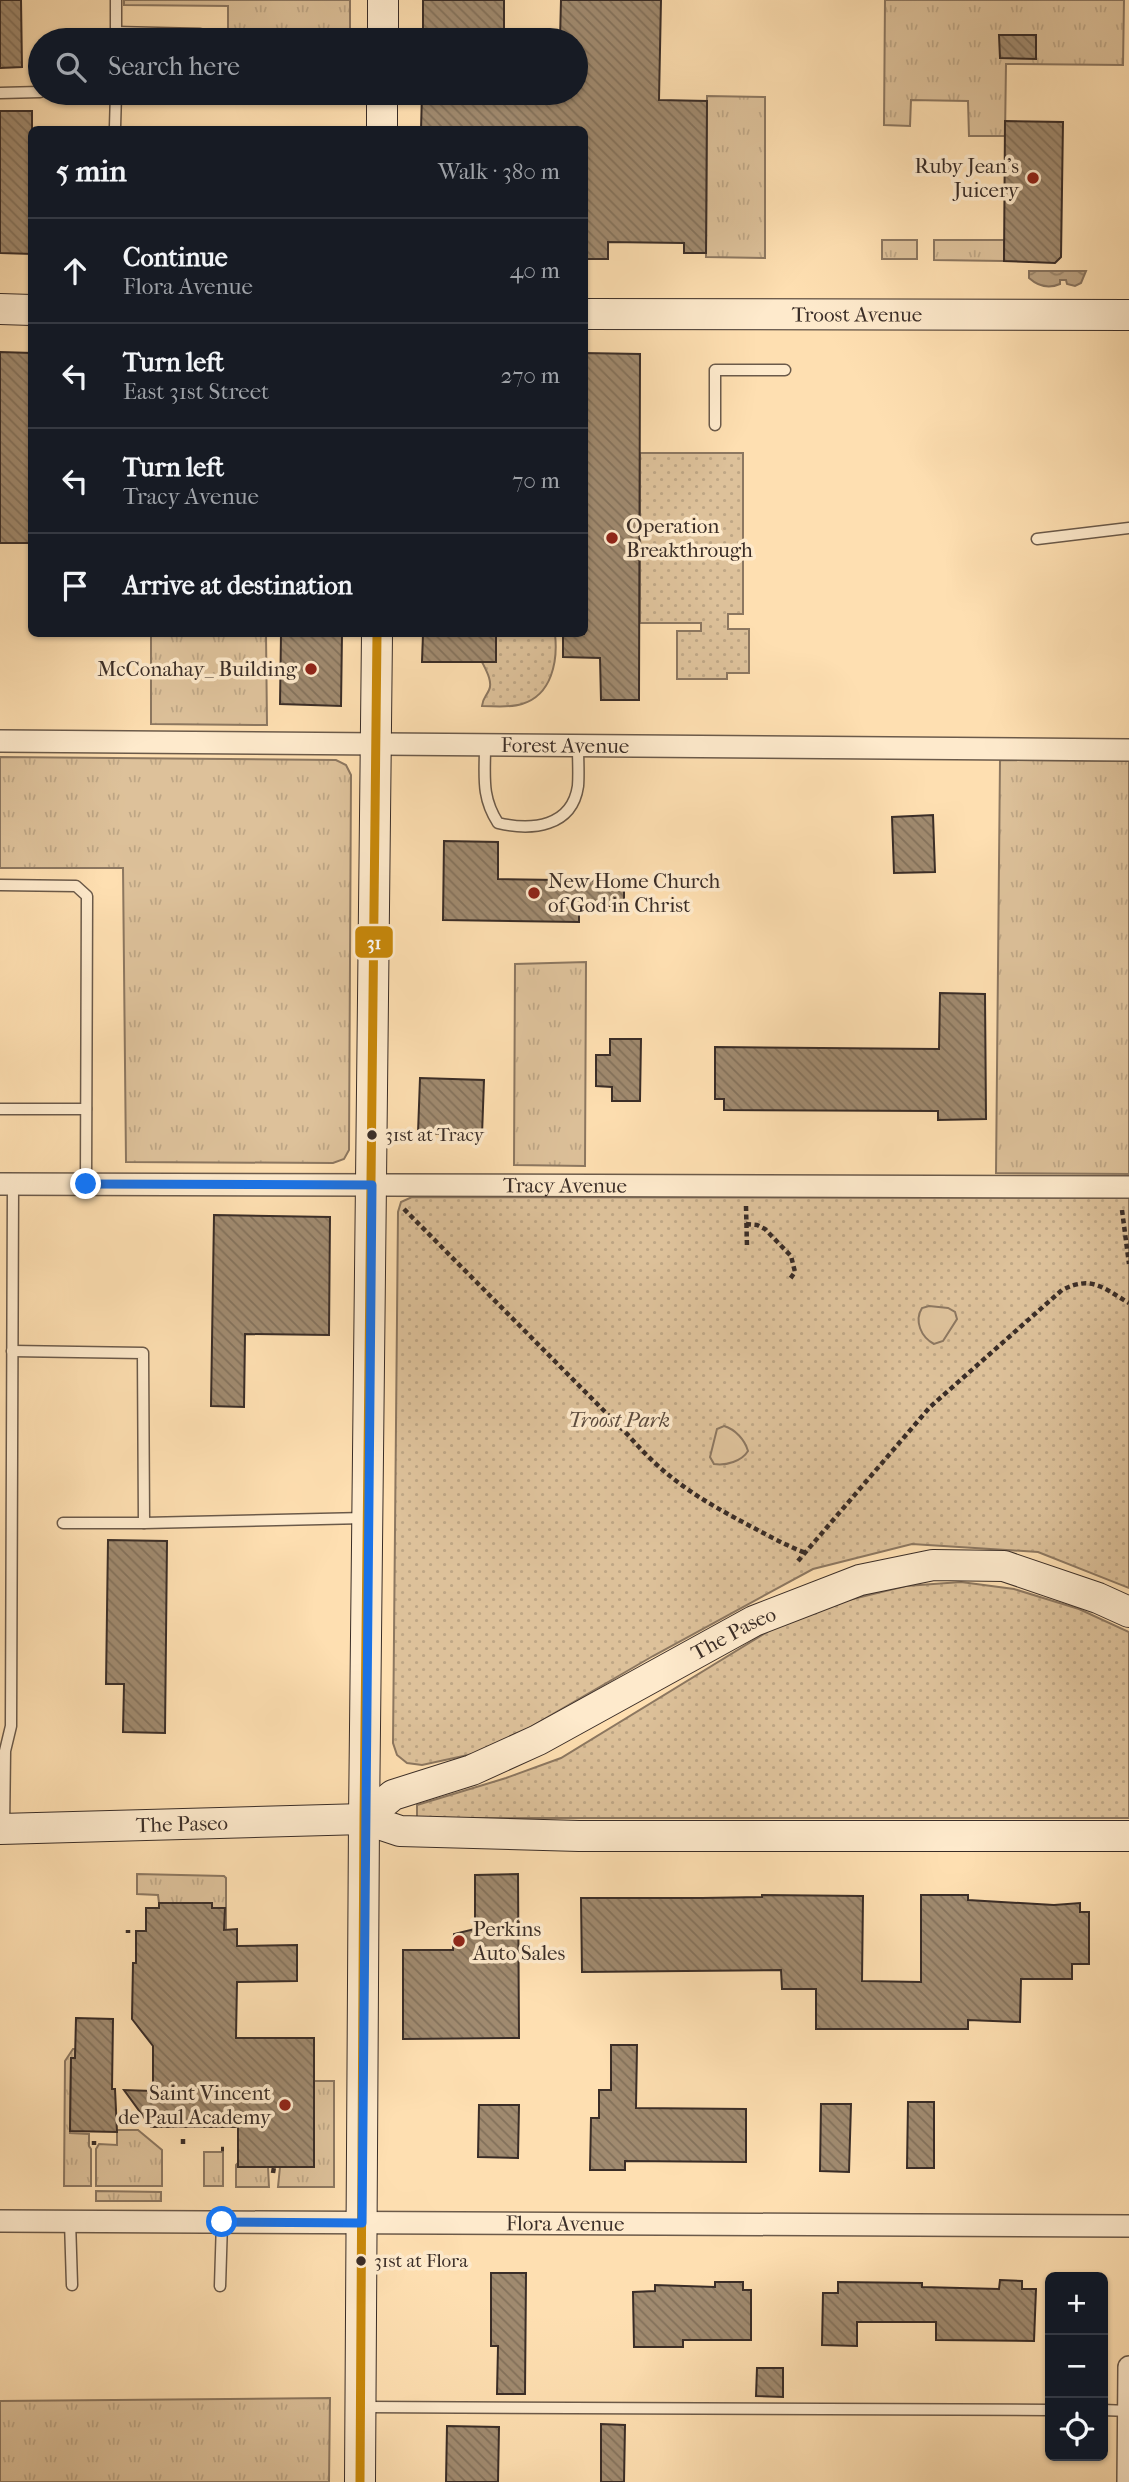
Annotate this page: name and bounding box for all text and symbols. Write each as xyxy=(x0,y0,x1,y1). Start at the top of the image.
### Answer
search box xyxy=(28,28,588,105)
icon: search xyxy=(52,48,90,86)
text: Search here xyxy=(108,51,240,82)
text: 5 min xyxy=(56,154,127,189)
place label: Ruby Jean's Juicery xyxy=(914,154,1020,202)
text: Walk · 380 m xyxy=(438,158,560,185)
marker: Ruby Jean's Juicery xyxy=(1025,170,1041,186)
text: Continue xyxy=(123,242,228,273)
icon: ahead xyxy=(56,252,94,290)
text: 40 m xyxy=(510,257,560,284)
text: Flora Avenue xyxy=(123,273,253,300)
street label: Troost Avenue xyxy=(792,302,922,327)
text: Turn left xyxy=(123,347,224,378)
icon: left xyxy=(56,357,94,395)
text: 270 m xyxy=(500,362,560,389)
text: East 31st Street xyxy=(123,378,269,405)
text: Turn left xyxy=(123,452,224,483)
icon: left xyxy=(56,462,94,500)
text: 70 m xyxy=(512,467,560,494)
text: Tracy Avenue xyxy=(123,483,259,510)
place label: Operation Breakthrough xyxy=(626,514,753,562)
marker: Operation Breakthrough xyxy=(604,530,620,546)
icon: arrive xyxy=(56,567,94,605)
text: Arrive at destination xyxy=(123,570,353,601)
place label: McConahay_ Building xyxy=(97,657,298,681)
marker: McConahay_ Building xyxy=(303,661,319,677)
street label: Forest Avenue xyxy=(501,733,629,758)
place label: New Home Church of God in Christ xyxy=(548,869,721,917)
marker: New Home Church of God in Christ xyxy=(526,885,542,901)
line badge: 31 xyxy=(354,925,394,959)
text: 31 xyxy=(367,932,381,954)
place label: 31st at Tracy xyxy=(385,1124,485,1146)
marker: 31st at Tracy xyxy=(365,1128,379,1142)
route end xyxy=(70,1168,101,1199)
street label: Tracy Avenue xyxy=(503,1173,627,1198)
park label: Troost Park xyxy=(568,1408,670,1432)
street label: The Paseo xyxy=(687,1602,779,1665)
street label: The Paseo xyxy=(136,1811,228,1837)
place label: Perkins Auto Sales xyxy=(472,1917,565,1965)
marker: Perkins Auto Sales xyxy=(451,1933,467,1949)
place label: Saint Vincent de Paul Academy xyxy=(118,2081,272,2129)
marker: Saint Vincent de Paul Academy xyxy=(277,2097,293,2113)
route start xyxy=(206,2206,237,2237)
street label: Flora Avenue xyxy=(506,2211,624,2236)
place label: 31st at Flora xyxy=(374,2250,468,2272)
marker: 31st at Flora xyxy=(354,2254,368,2268)
map controls xyxy=(1045,2272,1108,2461)
button: + xyxy=(1045,2272,1108,2335)
button: − xyxy=(1045,2335,1108,2398)
button: locate xyxy=(1045,2398,1108,2461)

